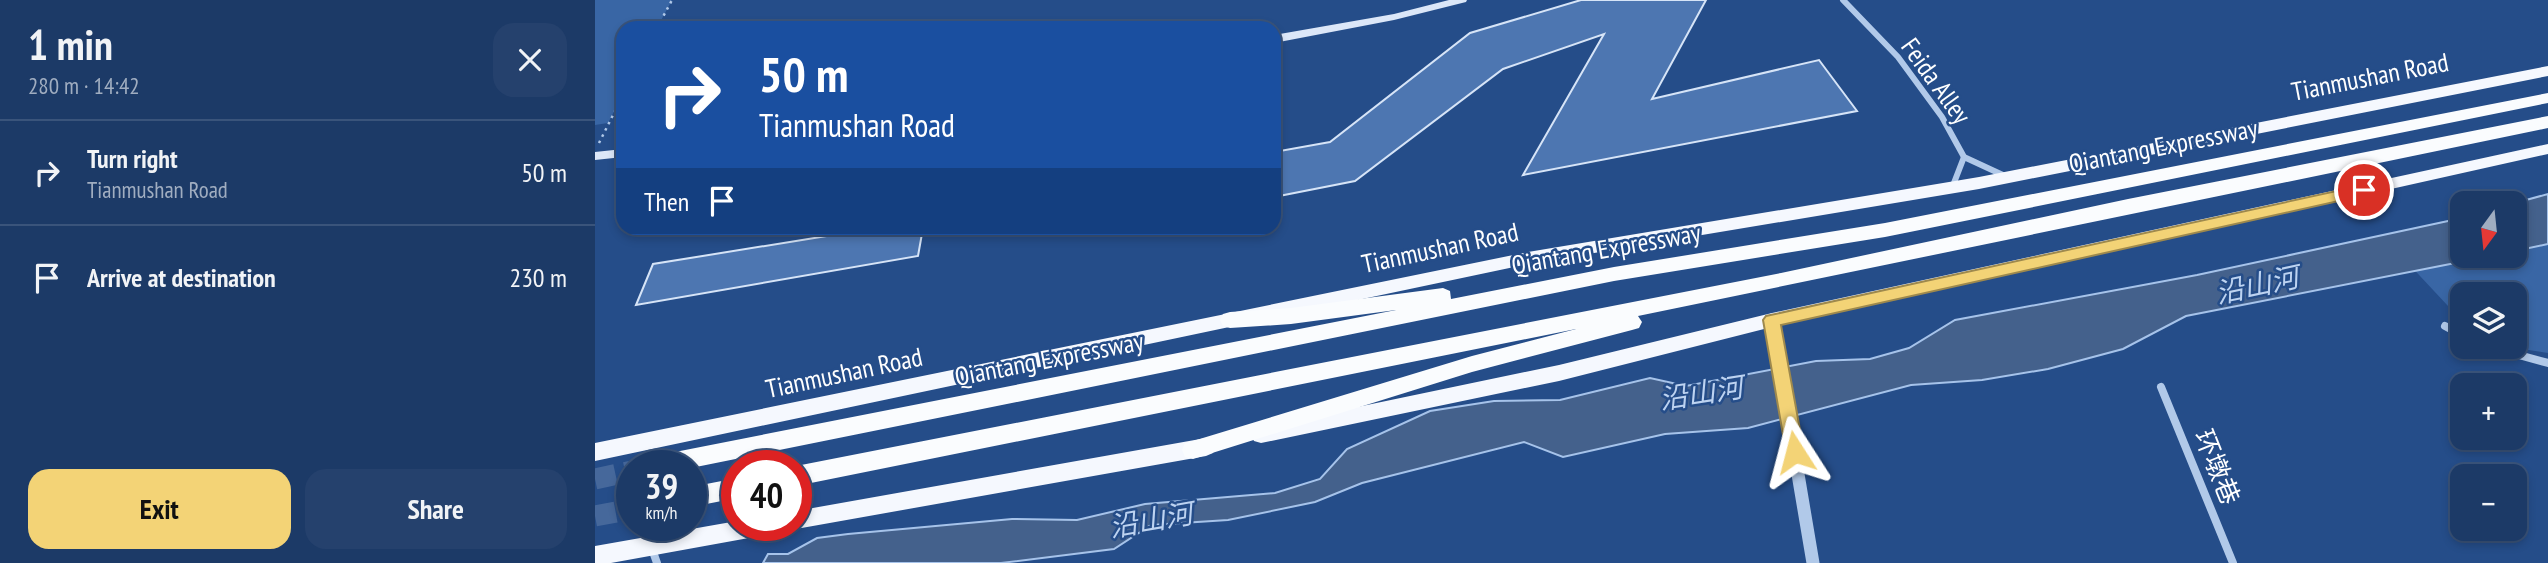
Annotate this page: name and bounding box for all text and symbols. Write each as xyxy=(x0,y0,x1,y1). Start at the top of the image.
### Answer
text: 1 min xyxy=(28,17,113,72)
button: close xyxy=(493,23,567,97)
street label: Feida Alley xyxy=(1894,31,1979,130)
text: 50 m xyxy=(759,42,848,106)
street label: Tianmushan Road xyxy=(2289,45,2451,108)
icon: right xyxy=(644,49,735,140)
text: 280 m · 14:42 xyxy=(28,71,140,100)
text: Tianmushan Road xyxy=(759,104,955,146)
street label: Qiantang Expressway xyxy=(2066,111,2260,180)
text: Turn right xyxy=(87,142,178,175)
icon: right xyxy=(28,154,66,192)
text: 50 m xyxy=(521,156,567,189)
pin xyxy=(2334,160,2394,220)
icon: arrive xyxy=(2345,171,2383,209)
text: Tianmushan Road xyxy=(87,175,228,204)
icon: arrive xyxy=(703,182,741,220)
text: Then xyxy=(644,185,689,218)
north arrow xyxy=(2450,191,2527,268)
map controls xyxy=(2450,191,2527,541)
street label: Tianmushan Road xyxy=(1359,215,1521,280)
street label: Qiantang Expressway xyxy=(1509,216,1703,281)
water label: 沿山河 xyxy=(2212,257,2307,311)
icon: arrive xyxy=(28,259,66,297)
text: Arrive at destination xyxy=(87,261,276,294)
text: 230 m xyxy=(509,261,567,294)
button: layers xyxy=(2450,282,2527,359)
street label: Qiantang Expressway xyxy=(952,324,1146,393)
street label: Tianmushan Road xyxy=(763,340,925,405)
water label: 沿山河 xyxy=(1657,367,1750,417)
button: + xyxy=(2450,373,2527,450)
position arrow xyxy=(1758,415,1832,489)
street label: 环墩巷 xyxy=(2188,424,2247,509)
speed limit sign: 40 xyxy=(721,450,812,541)
text: 39 xyxy=(645,463,678,509)
button: − xyxy=(2450,464,2527,541)
button: Exit xyxy=(28,469,291,549)
button: Share xyxy=(305,469,567,549)
water label: 沿山河 xyxy=(1106,493,1200,545)
text: km/h xyxy=(646,501,677,524)

